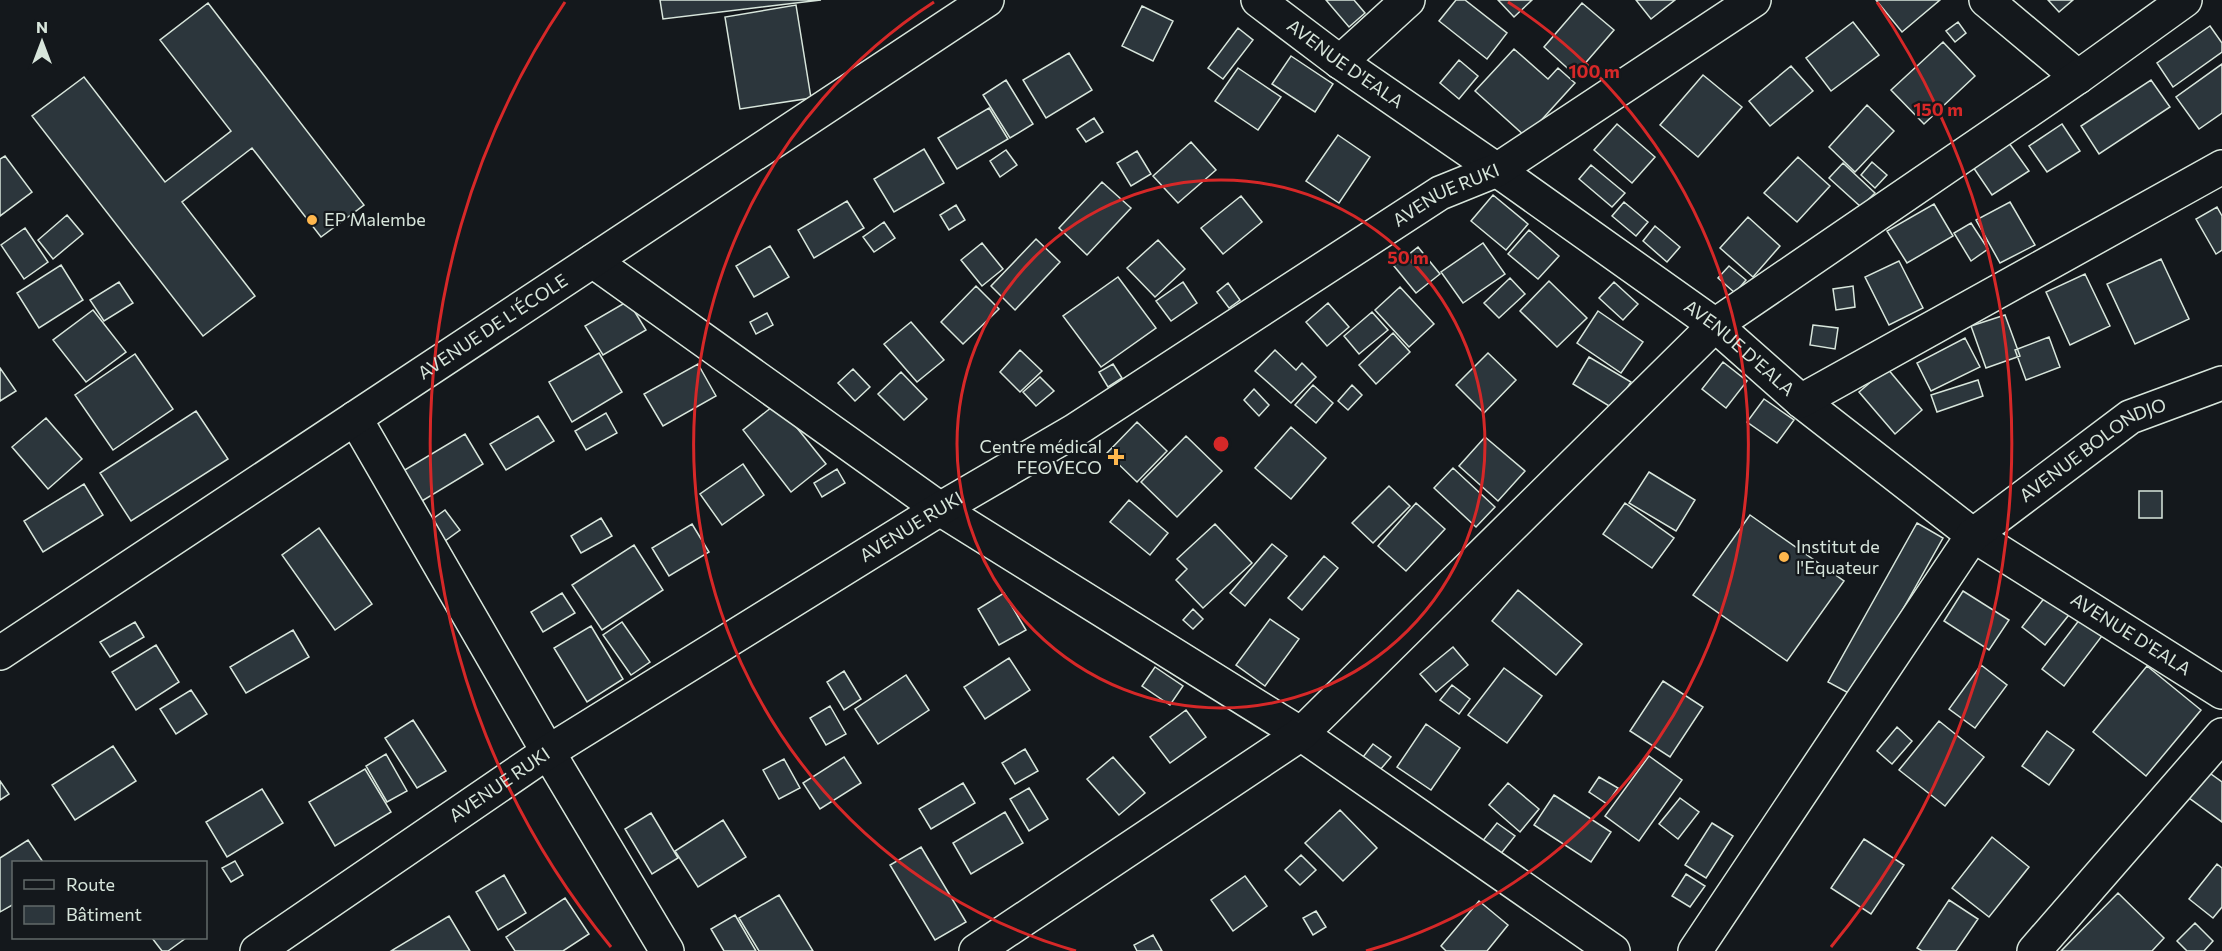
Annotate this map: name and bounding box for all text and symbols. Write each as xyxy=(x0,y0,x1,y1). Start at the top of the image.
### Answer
north arrow xyxy=(12,12,72,72)
street label: AVENUE D'EALA xyxy=(1283,14,1408,112)
text: N xyxy=(36,17,48,36)
text: 100 m xyxy=(1568,60,1620,82)
text: 150 m xyxy=(1913,98,1963,120)
street label: AVENUE RUKI xyxy=(1388,158,1502,231)
place label: EP Malembe xyxy=(324,208,426,230)
marker: EP Malembe xyxy=(305,213,319,227)
text: 50 m xyxy=(1387,246,1429,268)
street label: AVENUE DE L'ÉCOLE xyxy=(413,269,571,384)
street label: AVENUE D'EALA xyxy=(1680,295,1799,400)
street label: AVENUE BOLONDJO xyxy=(2015,393,2169,506)
centre of rings xyxy=(1211,434,1231,454)
place label: Centre médical FEOVECO xyxy=(980,435,1102,478)
marker: Centre médical FEOVECO xyxy=(1107,448,1125,466)
street label: AVENUE RUKI xyxy=(855,486,966,566)
place label: Institut de l'Equateur xyxy=(1796,535,1880,578)
marker: Institut de l'Equateur xyxy=(1777,550,1791,564)
street label: AVENUE D'EALA xyxy=(2067,587,2195,680)
street label: AVENUE RUKI xyxy=(445,742,554,826)
legend xyxy=(12,861,207,939)
text: Route xyxy=(66,873,115,895)
text: Bâtiment xyxy=(66,903,142,925)

